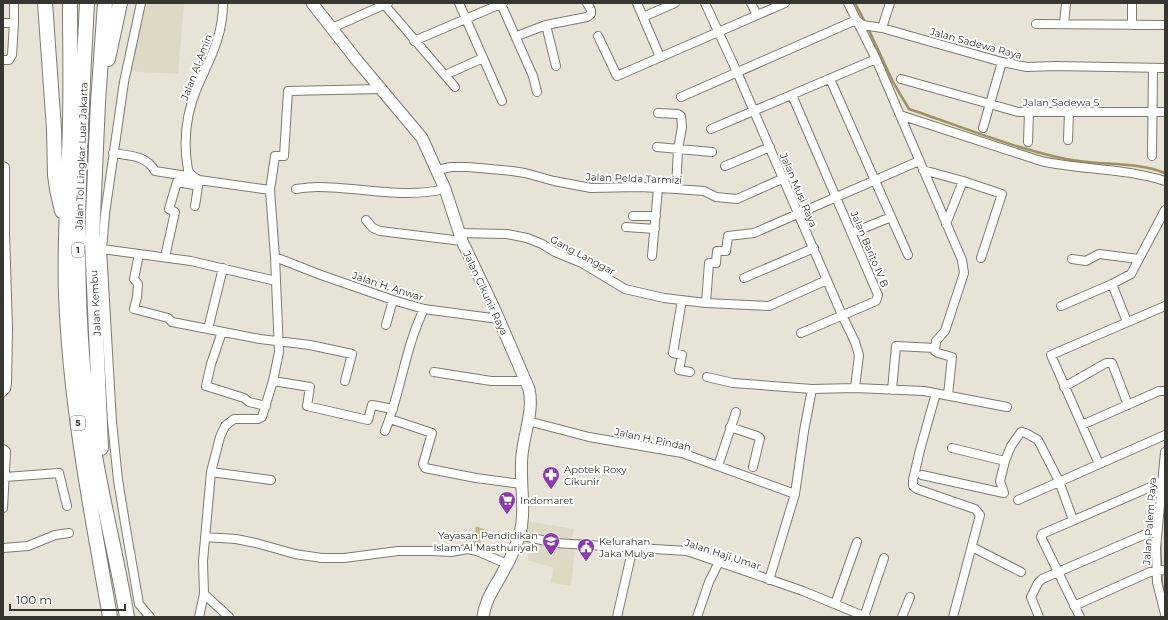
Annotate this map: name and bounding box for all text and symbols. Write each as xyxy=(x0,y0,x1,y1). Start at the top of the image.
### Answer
street label: Jalan Sadewa Raya xyxy=(927,25,1023,62)
street label: Jalan Al-Amin xyxy=(178,32,215,103)
street label: Jalan Tol Lingkar Luar Jakarta xyxy=(72,82,91,231)
street label: Jalan Sadewa 5 xyxy=(1022,96,1100,109)
street label: Jalan Musi Raya xyxy=(777,150,820,229)
street label: Jalan Pelda Tarmizi xyxy=(585,170,682,187)
street label: Jalan Barito IV B xyxy=(847,208,891,289)
street label: Gang Langgar xyxy=(548,233,618,278)
road number: 1 xyxy=(72,243,84,257)
street label: Jalan Cikunir Raya xyxy=(460,248,511,337)
street label: Jalan H. Anwar xyxy=(350,269,425,304)
street label: Jalan Kembu xyxy=(87,270,104,337)
road number: 5 xyxy=(71,416,85,430)
street label: Jalan H. Pindah xyxy=(613,425,692,454)
place label: Apotek Roxy Cikunir xyxy=(564,463,627,488)
pharmacy icon: Apotek Roxy Cikunir xyxy=(541,465,561,490)
street label: Jalan Palem Raya xyxy=(1140,477,1159,566)
supermarket icon: Indomaret xyxy=(497,490,517,515)
place label: Indomaret xyxy=(520,494,573,507)
place label: Yayasan Pendidikan Islam Al Masthuriyah xyxy=(433,529,538,554)
school or university icon: Yayasan Pendidikan Islam Al Masthuriyah xyxy=(541,531,561,556)
place label: Kelurahan Jaka Mulya xyxy=(598,535,654,560)
street label: Jalan Haji Umar xyxy=(682,536,763,573)
public building icon: Kelurahan Jaka Mulya xyxy=(576,537,596,562)
scale bar xyxy=(10,586,125,612)
text: 100 m xyxy=(16,592,52,607)

